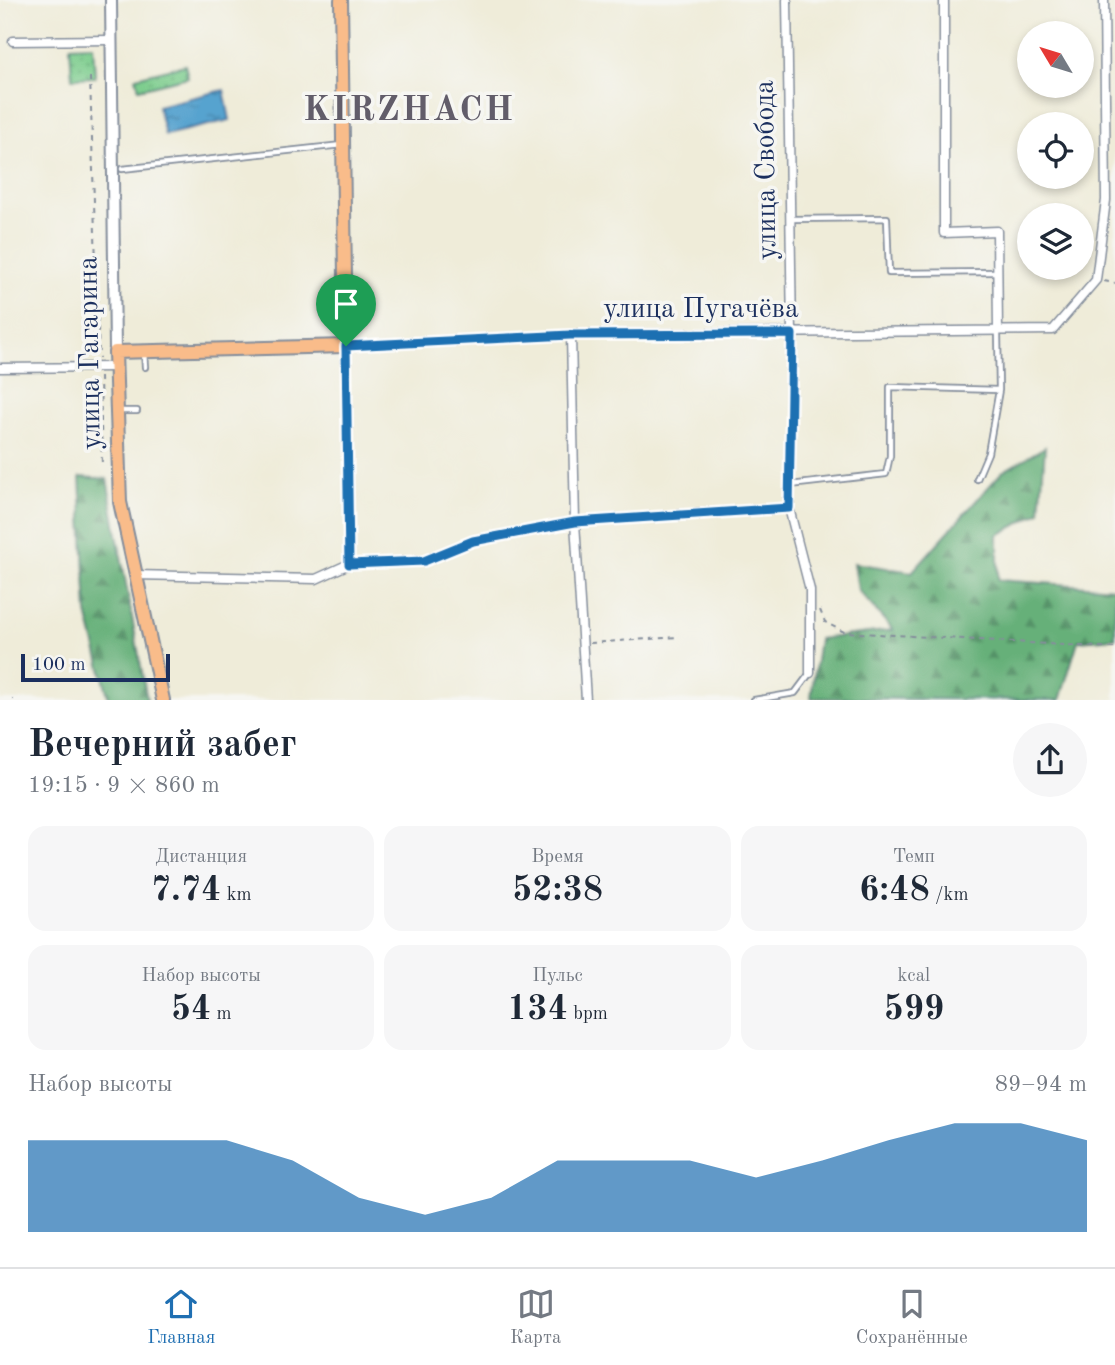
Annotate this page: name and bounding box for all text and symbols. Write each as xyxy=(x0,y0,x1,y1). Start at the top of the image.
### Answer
north arrow xyxy=(1017,21,1094,98)
map controls xyxy=(1017,21,1094,280)
street label: улица Свобода xyxy=(751,80,783,260)
district label: KIRZHACH xyxy=(303,93,515,128)
button: locate xyxy=(1017,112,1094,189)
button: layers xyxy=(1017,203,1094,280)
street label: улица Гагарина xyxy=(75,256,107,450)
pin xyxy=(316,274,376,346)
icon: arrive xyxy=(327,285,365,323)
street label: улица Пугачёва xyxy=(603,296,799,324)
scale bar xyxy=(21,651,170,683)
text: 100 m xyxy=(32,656,85,675)
button: share xyxy=(1013,723,1087,797)
text: Вечерний забег xyxy=(28,727,297,765)
text: 19:15 · 9 × 860 m xyxy=(28,774,220,797)
text: Дистанция xyxy=(155,848,247,867)
text: Время xyxy=(531,848,584,867)
text: Темп xyxy=(893,848,935,867)
text: 7.74 xyxy=(151,873,221,908)
text: 52:38 xyxy=(512,873,603,908)
text: 6:48 xyxy=(859,873,930,908)
text: km xyxy=(221,886,252,905)
text: /km xyxy=(930,886,969,905)
text: Набор высоты xyxy=(142,967,261,986)
text: Пульс xyxy=(532,967,583,986)
text: kcal xyxy=(897,967,930,986)
text: 54 xyxy=(171,992,211,1027)
text: 134 xyxy=(507,992,568,1027)
text: 599 xyxy=(883,992,944,1027)
text: m xyxy=(211,1005,232,1024)
text: bpm xyxy=(568,1005,608,1024)
text: Набор высоты xyxy=(28,1073,172,1096)
text: 89–94 m xyxy=(995,1073,1087,1096)
tab: Главная xyxy=(147,1285,216,1350)
tab: Карта xyxy=(510,1285,561,1350)
tab: Сохранённые xyxy=(856,1285,968,1350)

